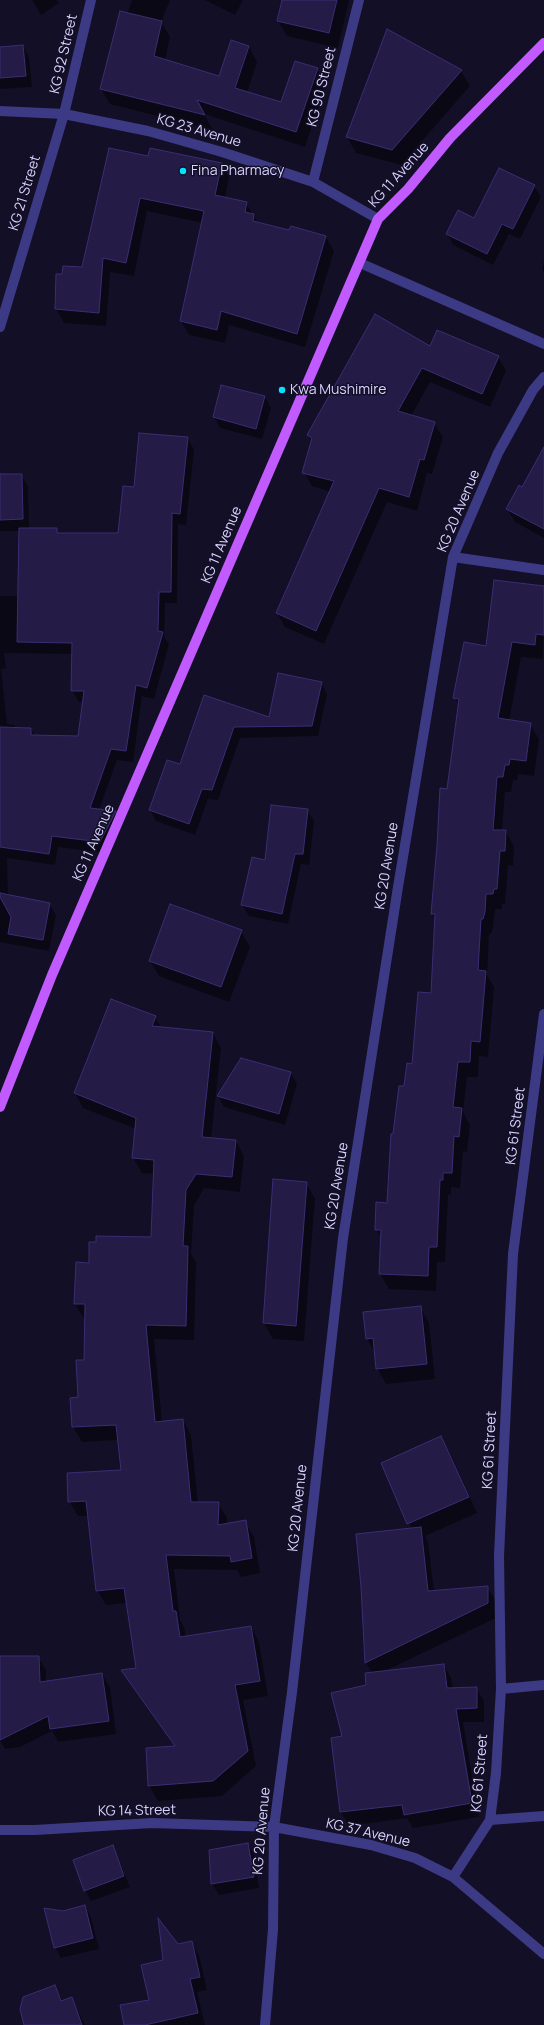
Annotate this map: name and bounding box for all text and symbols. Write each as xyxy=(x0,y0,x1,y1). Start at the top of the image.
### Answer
street label: KG 92 Street xyxy=(47,13,81,95)
street label: KG 90 Street xyxy=(304,45,340,129)
street label: KG 23 Avenue xyxy=(155,111,243,151)
street label: KG 11 Avenue xyxy=(365,139,433,211)
street label: KG 21 Street xyxy=(6,153,44,233)
place label: Fina Pharmacy xyxy=(191,163,284,179)
marker: Fina Pharmacy xyxy=(178,166,188,176)
place label: Kwa Mushimire xyxy=(290,382,386,398)
marker: Kwa Mushimire xyxy=(277,385,287,395)
street label: KG 20 Avenue xyxy=(434,467,484,555)
street label: KG 11 Avenue xyxy=(198,504,246,586)
street label: KG 11 Avenue xyxy=(70,802,118,884)
street label: KG 20 Avenue xyxy=(372,821,402,911)
street label: KG 61 Street xyxy=(503,1086,529,1166)
street label: KG 20 Avenue xyxy=(322,1141,352,1231)
street label: KG 61 Street xyxy=(480,1410,500,1490)
street label: KG 20 Avenue xyxy=(285,1463,311,1553)
street label: KG 61 Street xyxy=(468,1733,492,1813)
street label: KG 20 Avenue xyxy=(250,1787,274,1875)
street label: KG 14 Street xyxy=(98,1802,176,1820)
street label: KG 37 Avenue xyxy=(324,1815,412,1851)

